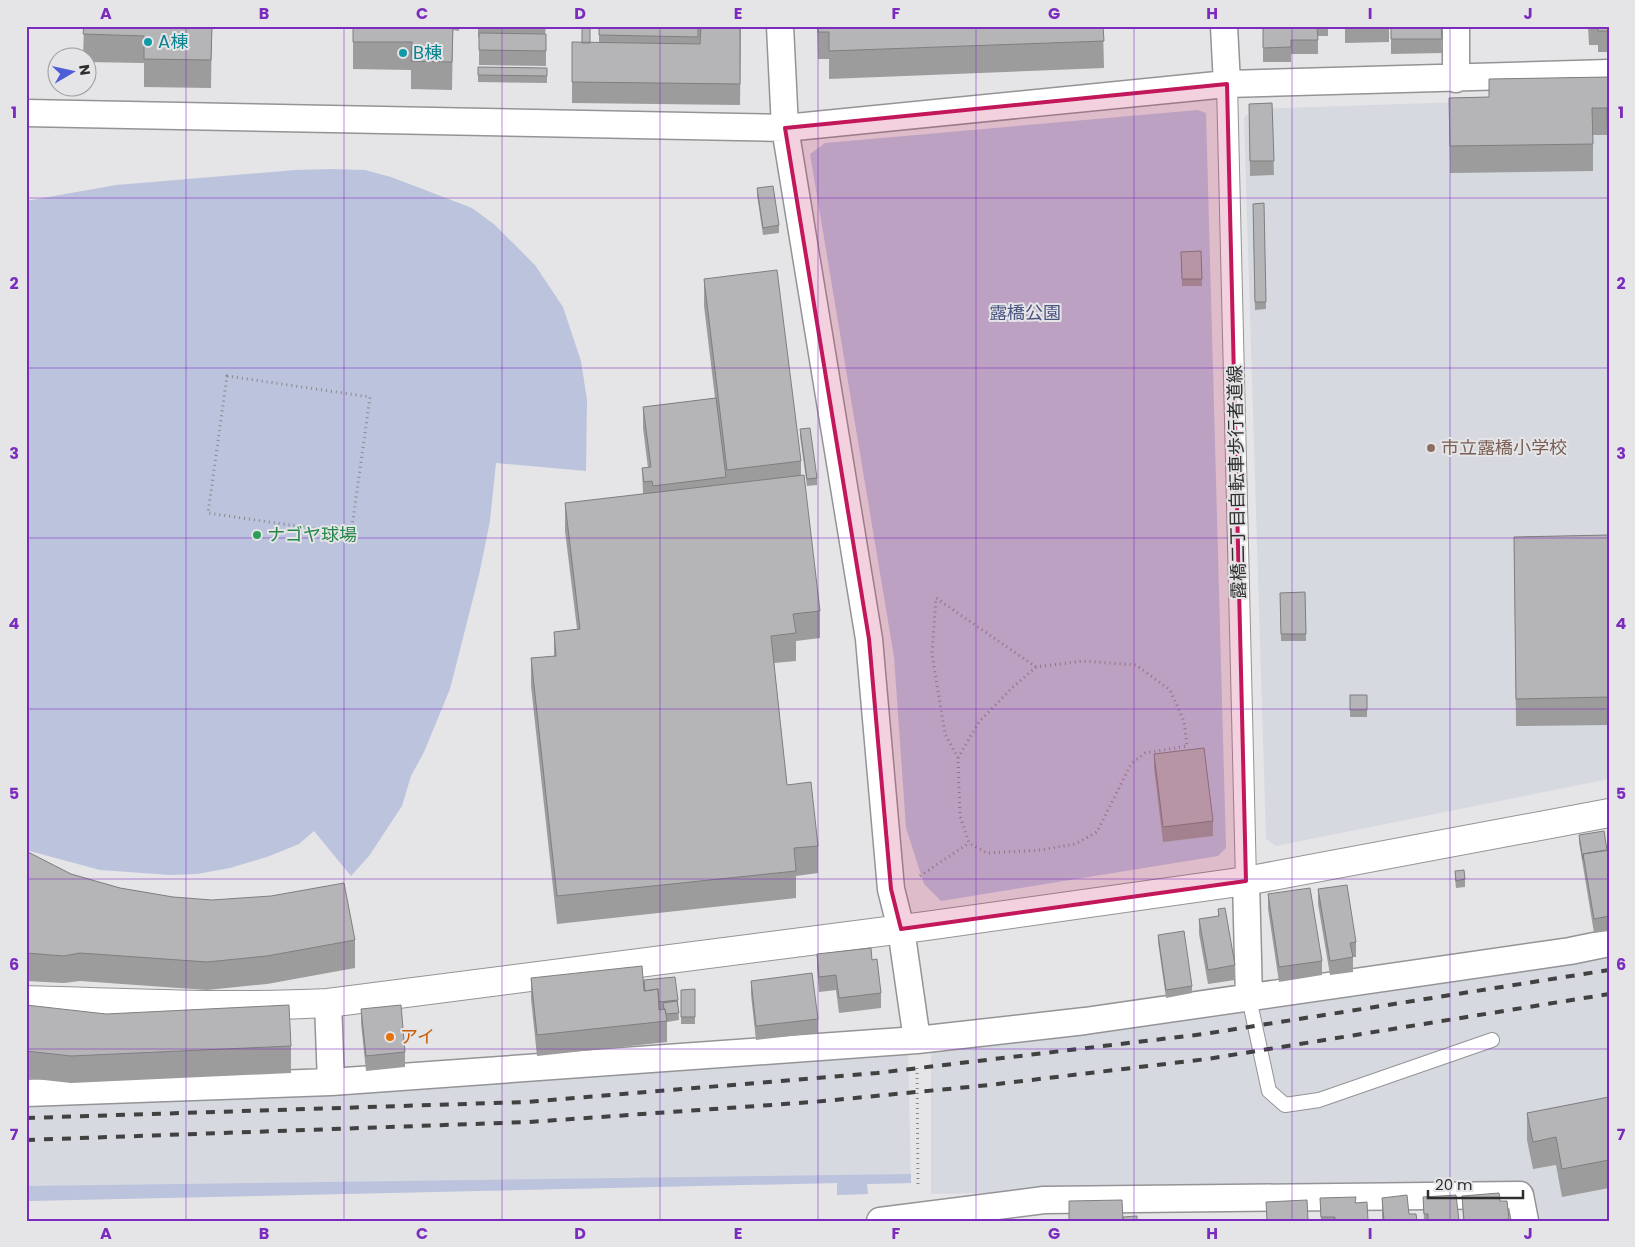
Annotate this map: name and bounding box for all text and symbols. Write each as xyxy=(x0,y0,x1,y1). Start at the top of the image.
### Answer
text: A xyxy=(100,2,112,25)
text: B xyxy=(259,2,269,25)
text: C xyxy=(416,2,428,25)
text: D xyxy=(574,2,586,25)
text: E xyxy=(734,2,742,25)
text: F xyxy=(892,2,901,25)
text: G xyxy=(1048,2,1060,25)
text: H xyxy=(1206,2,1218,25)
text: I xyxy=(1368,2,1372,25)
text: J xyxy=(1523,2,1533,25)
place label: A棟 xyxy=(158,29,188,54)
marker: A棟 xyxy=(142,36,154,48)
place label: B棟 xyxy=(413,40,442,65)
marker: B棟 xyxy=(397,47,409,59)
north arrow xyxy=(48,48,98,98)
text: N xyxy=(74,63,96,77)
text: 1 xyxy=(11,101,17,124)
text: 1 xyxy=(1618,101,1624,124)
text: 2 xyxy=(9,272,19,295)
text: 2 xyxy=(1616,272,1626,295)
park label: 露橋公園 xyxy=(989,300,1061,325)
street label: 露橋二丁目自転車歩行者道線 xyxy=(1222,365,1251,599)
place label: 市立露橋小学校 xyxy=(1441,435,1567,460)
text: 3 xyxy=(9,442,19,465)
marker: 市立露橋小学校 xyxy=(1425,442,1437,454)
text: 3 xyxy=(1616,442,1626,465)
place label: ナゴヤ球場 xyxy=(267,522,357,547)
marker: ナゴヤ球場 xyxy=(251,529,263,541)
text: 4 xyxy=(9,612,20,635)
text: 4 xyxy=(1616,612,1627,635)
text: 5 xyxy=(9,782,19,805)
text: 5 xyxy=(1616,782,1626,805)
text: 6 xyxy=(9,953,19,976)
text: 6 xyxy=(1616,953,1626,976)
place label: アイ xyxy=(400,1024,435,1049)
marker: アイ xyxy=(384,1031,396,1043)
text: 7 xyxy=(10,1123,19,1146)
text: 7 xyxy=(1617,1123,1626,1146)
scale bar xyxy=(1428,1167,1522,1199)
text: 20 m xyxy=(1435,1174,1473,1195)
text: A xyxy=(100,1222,112,1245)
text: B xyxy=(259,1222,269,1245)
text: C xyxy=(416,1222,428,1245)
text: D xyxy=(574,1222,586,1245)
text: E xyxy=(734,1222,742,1245)
text: F xyxy=(892,1222,901,1245)
text: G xyxy=(1048,1222,1060,1245)
text: H xyxy=(1206,1222,1218,1245)
text: I xyxy=(1368,1222,1372,1245)
text: J xyxy=(1523,1222,1533,1245)

